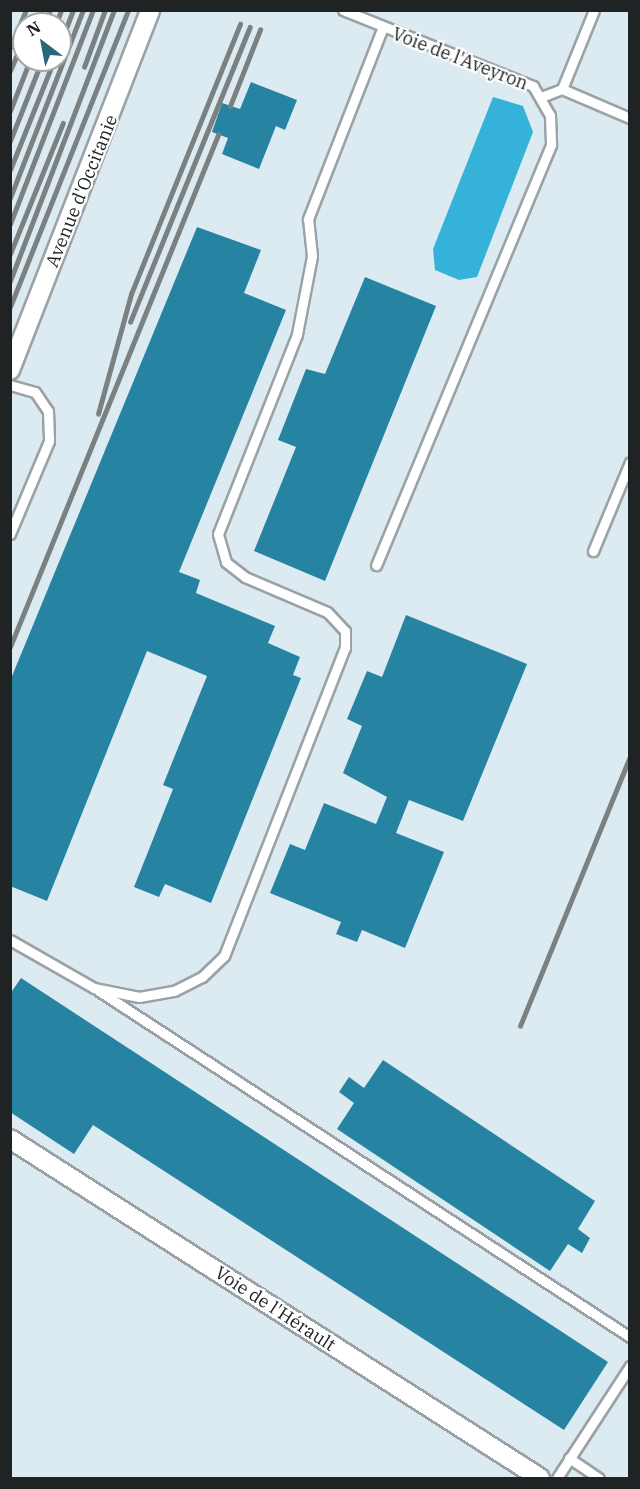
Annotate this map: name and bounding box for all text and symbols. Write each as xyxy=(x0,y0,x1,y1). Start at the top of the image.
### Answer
north arrow xyxy=(12,12,72,72)
text: N xyxy=(23,17,44,40)
street label: Voie de l'Aveyron xyxy=(389,23,531,95)
street label: Avenue d'Occitanie xyxy=(42,112,122,270)
street label: Voie de l'Hérault xyxy=(211,1262,339,1356)

